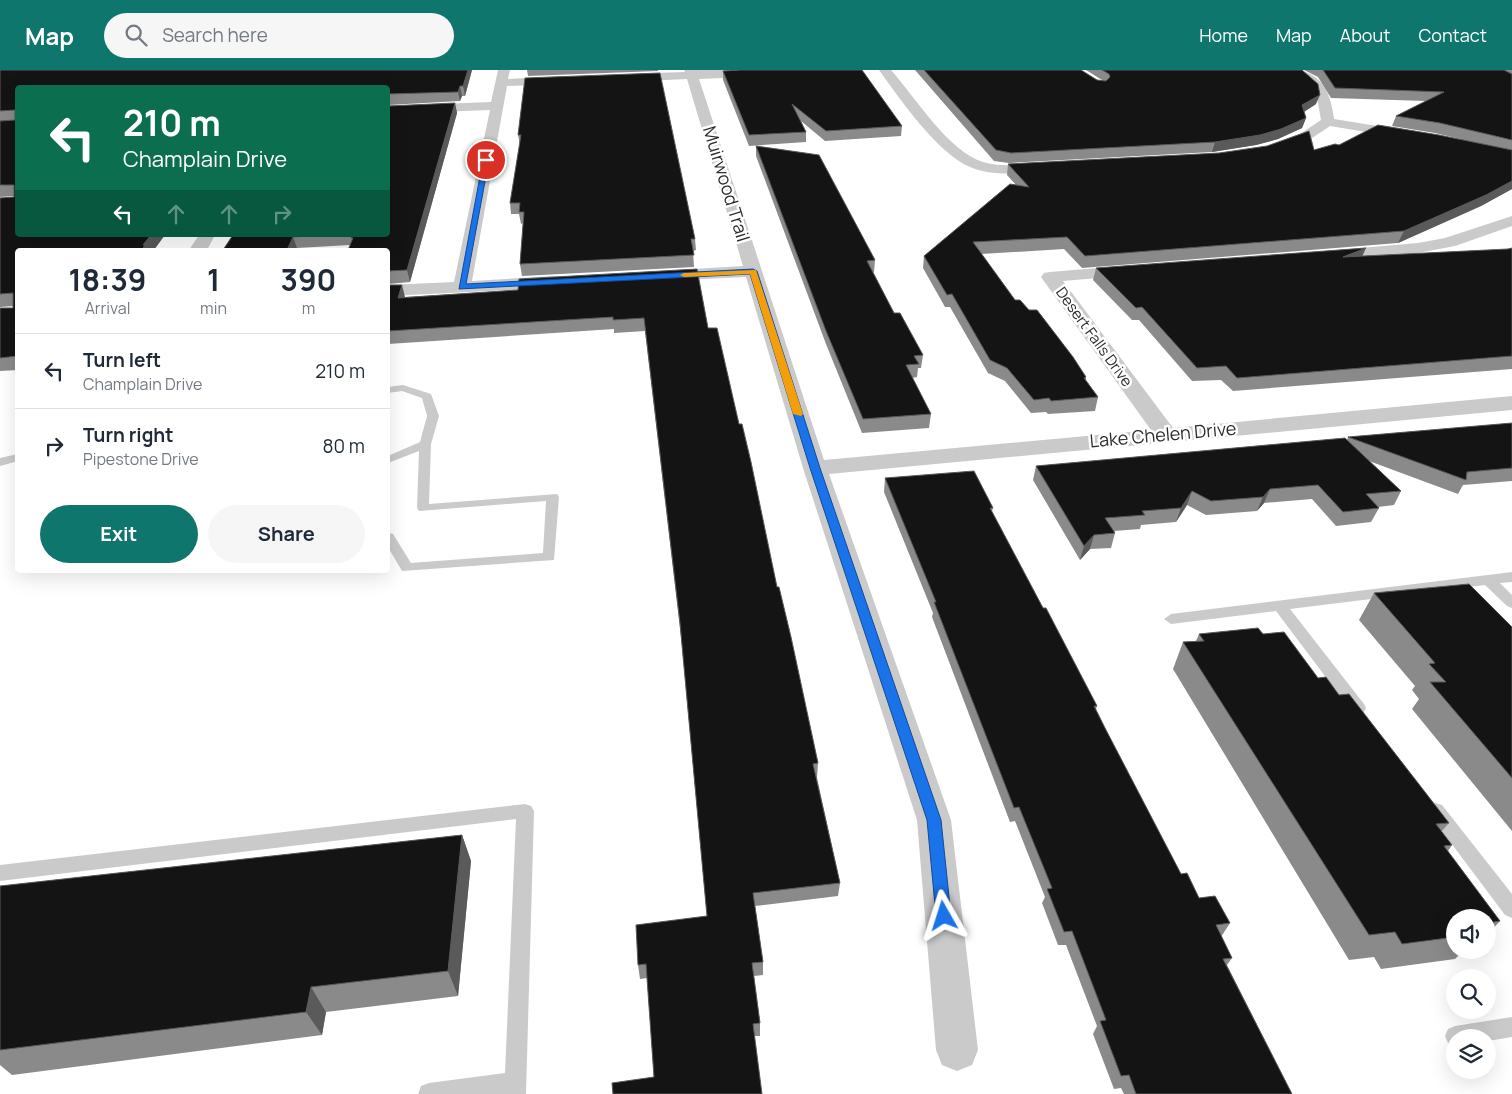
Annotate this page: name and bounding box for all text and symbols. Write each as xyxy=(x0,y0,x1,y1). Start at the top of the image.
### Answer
search box xyxy=(104,13,454,58)
text: Map xyxy=(25,19,74,52)
icon: search xyxy=(122,21,150,49)
text: Search here xyxy=(162,22,268,48)
text: Home xyxy=(1199,23,1248,47)
text: Map xyxy=(1276,23,1312,47)
text: About xyxy=(1340,23,1390,47)
text: Contact xyxy=(1418,23,1487,47)
text: 210 m xyxy=(123,99,221,147)
icon: left xyxy=(40,105,105,170)
street label: Muirwood Trail xyxy=(698,123,756,245)
pin xyxy=(465,139,507,181)
text: Champlain Drive xyxy=(123,144,287,174)
icon: arrive xyxy=(472,146,500,174)
icon: left xyxy=(109,200,137,228)
icon: ahead xyxy=(162,200,190,228)
icon: ahead xyxy=(215,200,243,228)
icon: right xyxy=(268,200,296,228)
text: 18:39 xyxy=(69,259,147,300)
text: 1 xyxy=(207,259,220,300)
text: 390 xyxy=(281,259,336,300)
street label: Desert Falls Drive xyxy=(1051,283,1138,391)
text: Arrival xyxy=(85,297,130,319)
text: min xyxy=(200,297,227,319)
text: m xyxy=(302,297,315,319)
text: Turn left xyxy=(83,347,161,373)
icon: left xyxy=(40,357,68,385)
text: 210 m xyxy=(315,358,365,384)
text: Champlain Drive xyxy=(83,373,202,395)
street label: Lake Chelen Drive xyxy=(1089,416,1237,452)
text: Turn right xyxy=(83,422,173,448)
icon: right xyxy=(40,432,68,460)
text: 80 m xyxy=(322,433,365,459)
text: Pipestone Drive xyxy=(83,448,199,470)
button: Exit xyxy=(40,505,198,563)
button: Share xyxy=(208,505,365,563)
position arrow xyxy=(917,889,969,941)
map controls xyxy=(1446,909,1496,1079)
button: sound xyxy=(1446,909,1496,959)
button: search xyxy=(1446,969,1496,1019)
button: layers xyxy=(1446,1029,1496,1079)

